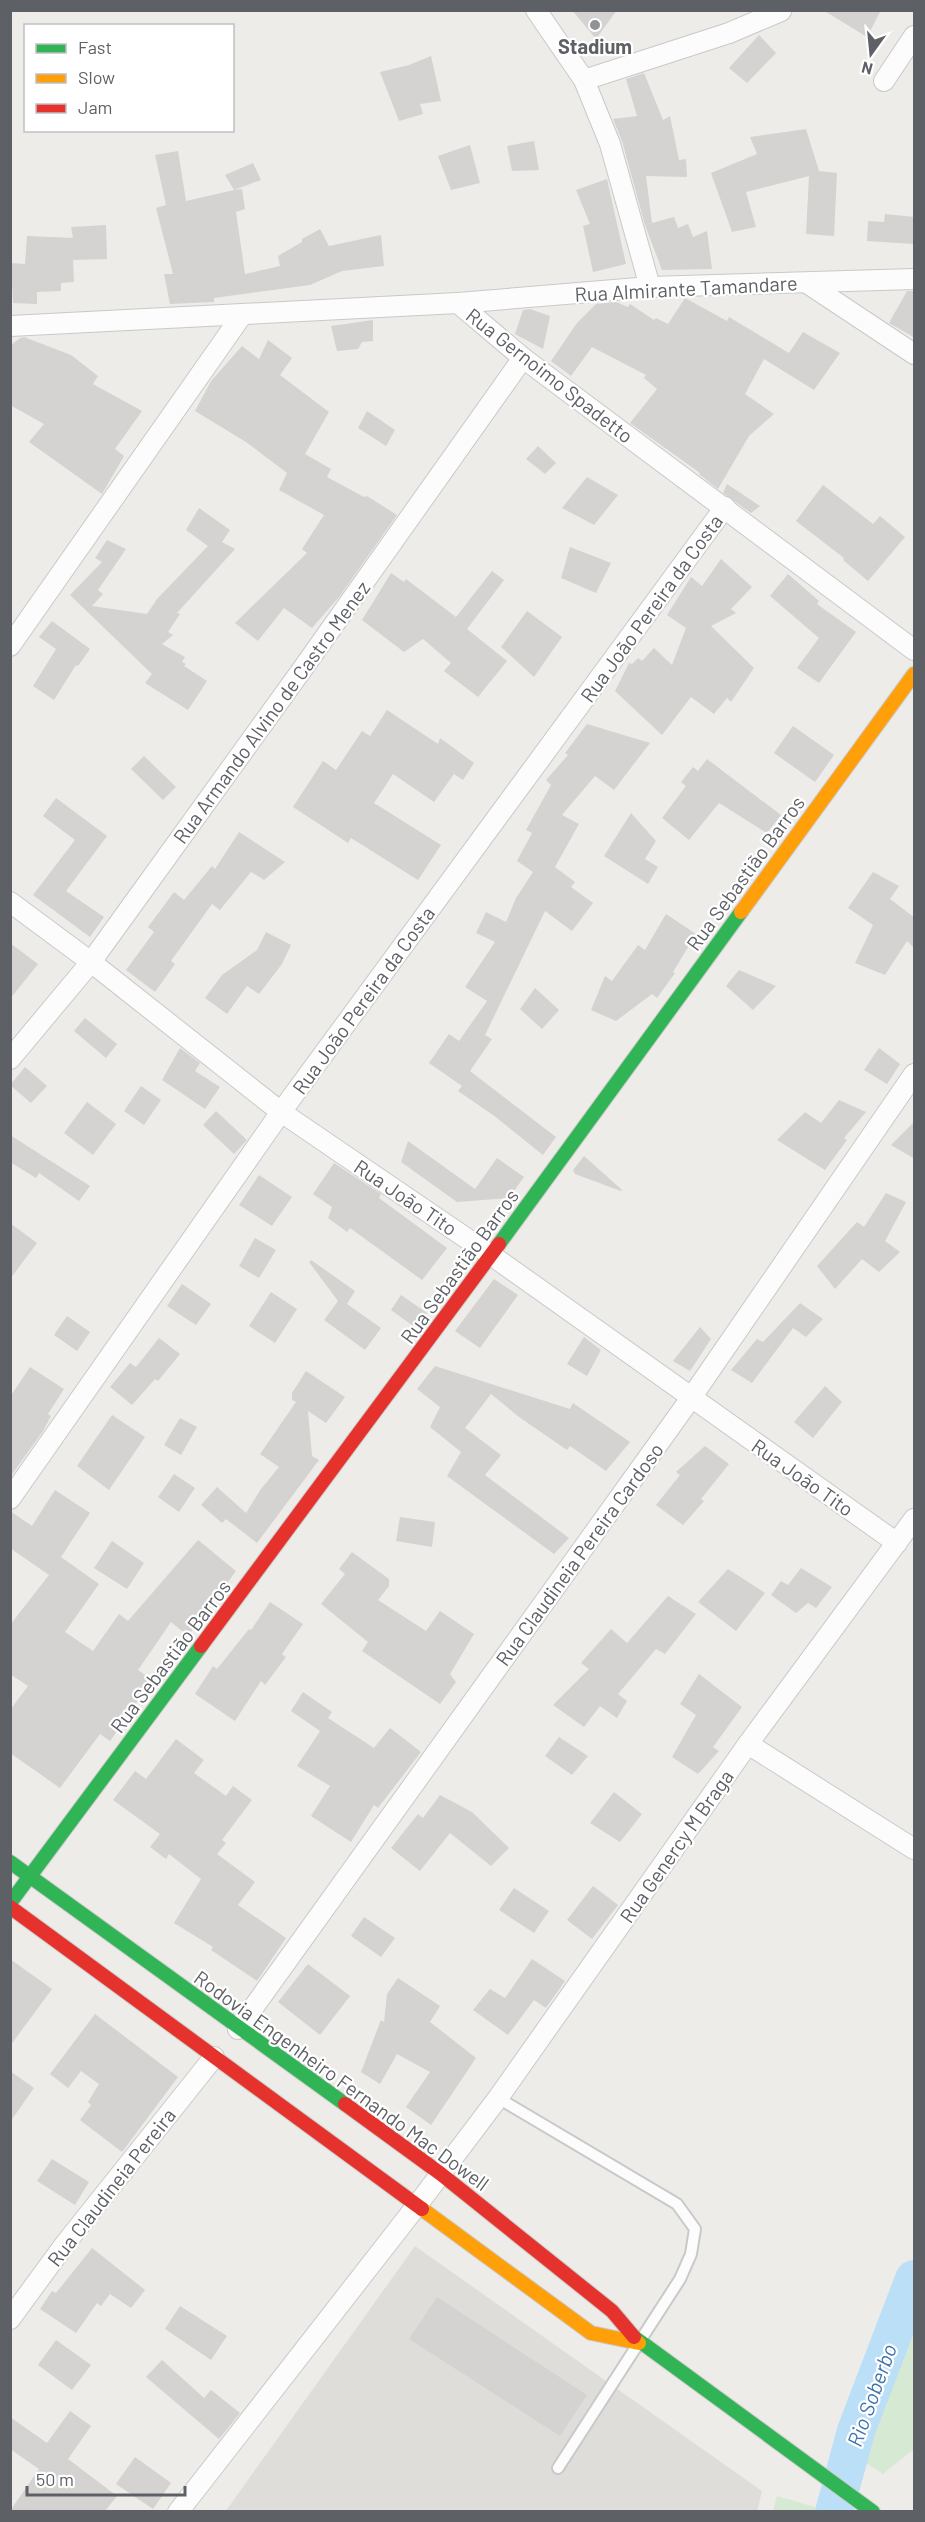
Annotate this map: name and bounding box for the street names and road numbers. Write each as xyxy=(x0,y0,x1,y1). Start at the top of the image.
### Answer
street label: Rua Almirante Tamandare xyxy=(574,270,798,306)
street label: Rua Gernoimo Spadetto xyxy=(462,302,638,448)
street label: Rua João Pereira da Costa xyxy=(575,509,727,707)
street label: Rua Armando Alvino de Castro Menez xyxy=(168,576,374,848)
street label: Rua Sebastião Barros xyxy=(681,791,809,955)
street label: Rua João Pereira da Costa xyxy=(287,901,439,1099)
street label: Rua João Tito xyxy=(350,1154,462,1240)
street label: Rua Sebastião Barros xyxy=(395,1184,523,1348)
street label: Rua João Tito xyxy=(748,1433,858,1521)
street label: Rua Claudineia Pereira Cardoso xyxy=(490,1438,668,1670)
street label: Rua Sebastião Barros xyxy=(105,1575,235,1737)
street label: Rua Genercy M Braga xyxy=(614,1765,738,1927)
street label: Rodovia Engenheiro Fernando Mac Dowell xyxy=(190,1965,494,2195)
street label: Rua Claudineia Pereira xyxy=(42,2103,180,2271)

